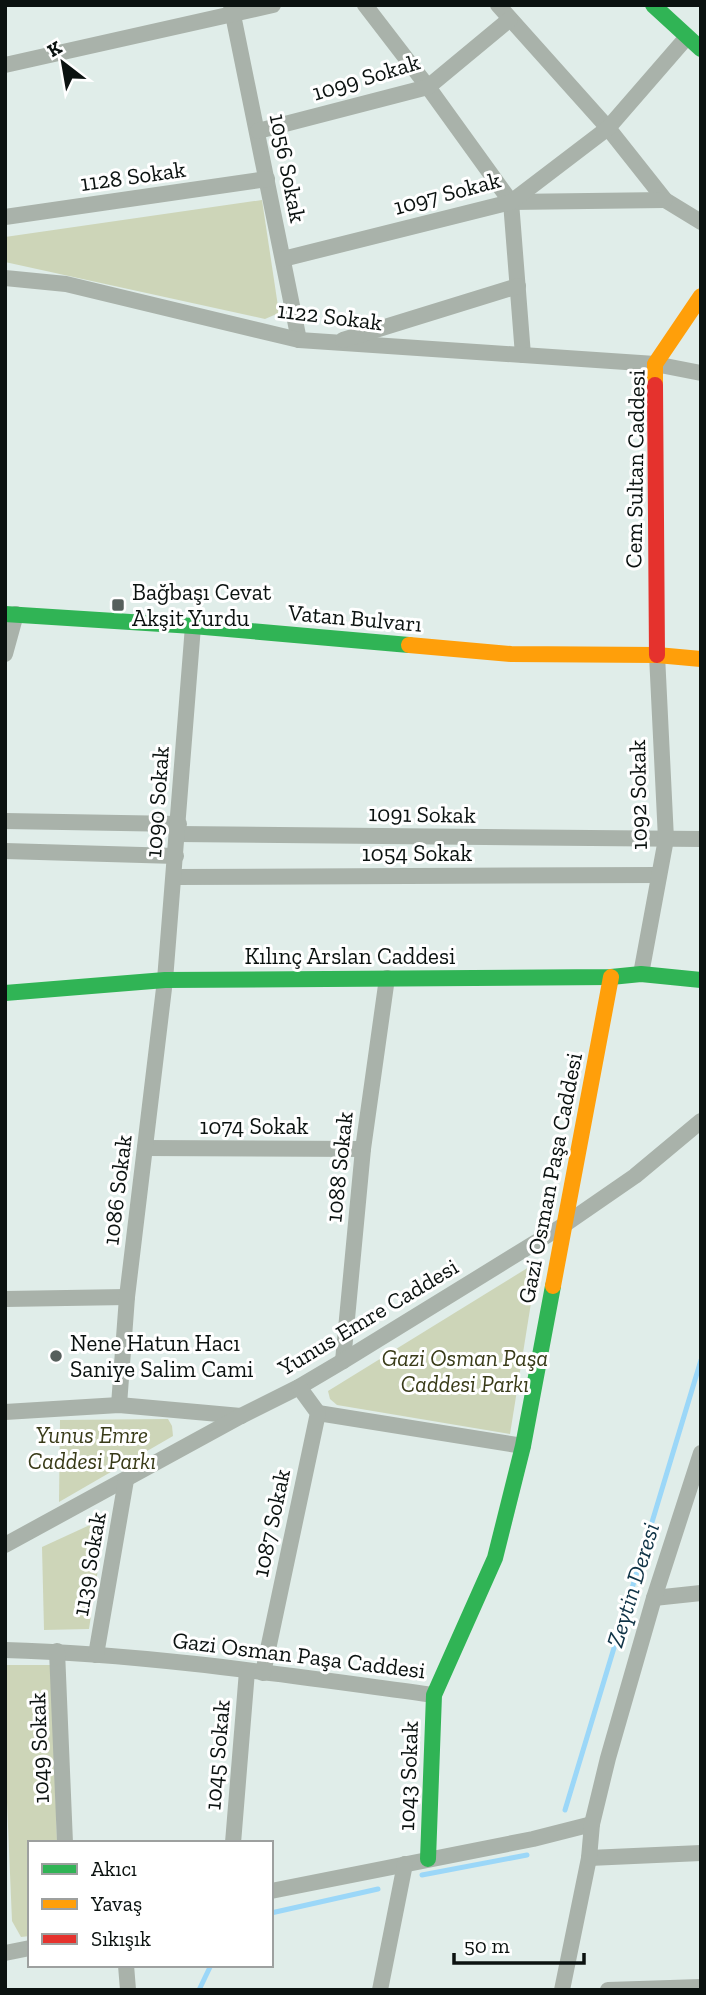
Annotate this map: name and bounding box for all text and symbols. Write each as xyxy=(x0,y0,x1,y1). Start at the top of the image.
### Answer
north arrow xyxy=(28,28,98,98)
text: K xyxy=(43,36,66,62)
street label: 1099 Sokak xyxy=(309,47,423,107)
street label: 1056 Sokak xyxy=(264,111,312,225)
street label: 1128 Sokak xyxy=(78,155,188,197)
street label: 1097 Sokak xyxy=(391,165,504,221)
street label: 1122 Sokak xyxy=(276,296,384,336)
street label: Cem Sultan Caddesi xyxy=(619,369,651,569)
place label: Bağbaşı Cevat Akşit Yurdu xyxy=(132,578,272,632)
marker: Bağbaşı Cevat Akşit Yurdu xyxy=(110,597,126,613)
street label: Vatan Bulvarı xyxy=(286,598,423,638)
street label: 1092 Sokak xyxy=(623,739,653,850)
street label: 1090 Sokak xyxy=(139,745,175,859)
street label: 1091 Sokak xyxy=(368,799,476,829)
street label: 1054 Sokak xyxy=(362,839,472,867)
street label: Kılınç Arslan Caddesi xyxy=(245,942,455,970)
street label: Gazi Osman Paşa Caddesi xyxy=(512,1050,588,1306)
street label: 1088 Sokak xyxy=(319,1110,359,1224)
street label: 1074 Sokak xyxy=(199,1112,309,1140)
street label: 1086 Sokak xyxy=(96,1133,138,1247)
street label: Yunus Emre Caddesi xyxy=(272,1252,463,1382)
place label: Nene Hatun Hacı Saniye Salim Cami xyxy=(70,1329,253,1383)
park label: Gazi Osman Paşa Caddesi Parkı xyxy=(382,1344,548,1398)
marker: Nene Hatun Hacı Saniye Salim Cami xyxy=(48,1348,64,1364)
park label: Yunus Emre Caddesi Parkı xyxy=(28,1421,156,1475)
street label: 1087 Sokak xyxy=(246,1466,296,1580)
street label: 1139 Sokak xyxy=(66,1510,112,1618)
water label: Zeytin Deresi xyxy=(600,1519,665,1651)
street label: Gazi Osman Paşa Caddesi xyxy=(171,1626,427,1684)
street label: 1049 Sokak xyxy=(23,1692,55,1804)
street label: 1045 Sokak xyxy=(198,1699,236,1811)
street label: 1043 Sokak xyxy=(392,1720,424,1831)
legend xyxy=(28,1841,273,1967)
text: Akıcı xyxy=(91,1856,137,1881)
text: Yavaş xyxy=(90,1891,142,1916)
scale bar xyxy=(454,1922,584,1966)
text: Sıkışık xyxy=(91,1926,151,1951)
text: 50 m xyxy=(464,1933,510,1958)

